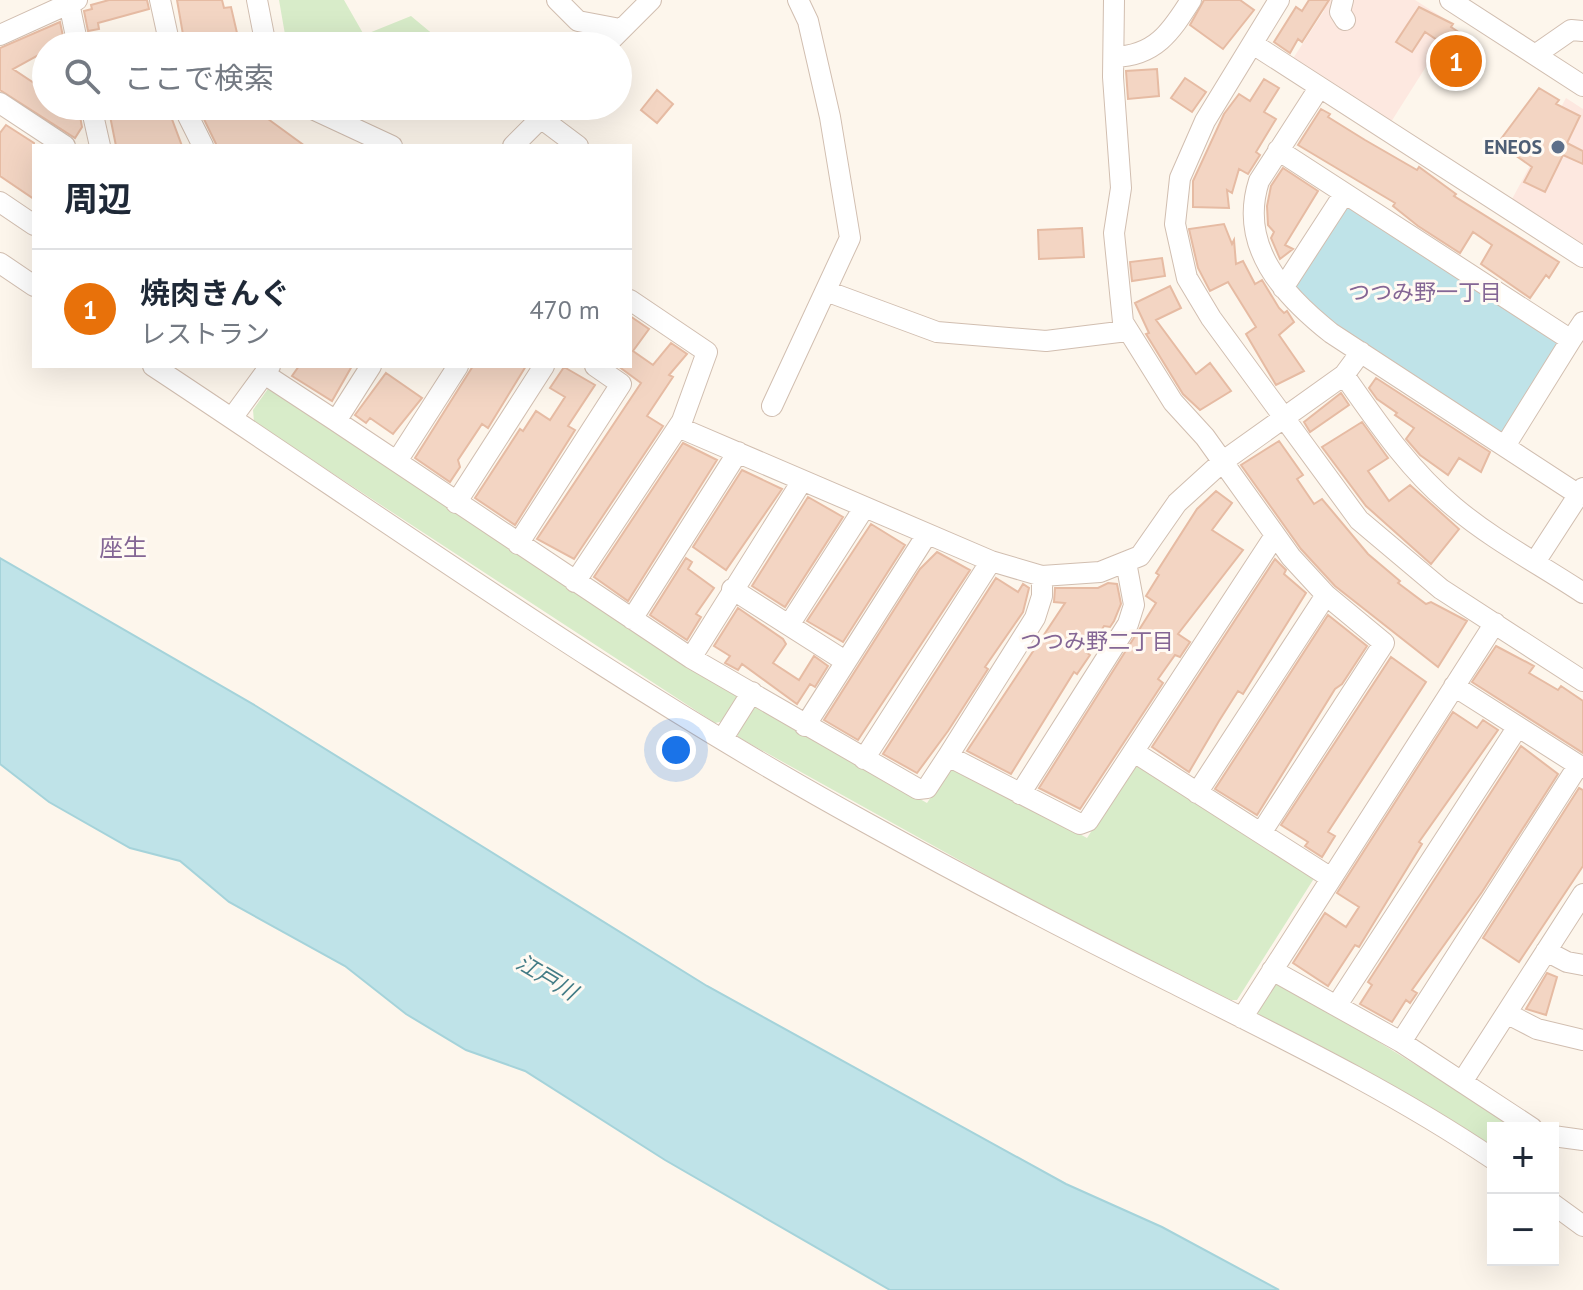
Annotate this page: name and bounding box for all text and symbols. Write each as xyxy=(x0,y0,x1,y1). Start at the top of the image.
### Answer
pin: 1 xyxy=(1430,31,1482,91)
search box xyxy=(32,32,632,120)
icon: search xyxy=(60,54,104,98)
text: ここで検索 xyxy=(124,58,274,97)
place label: ENEOS xyxy=(1484,134,1542,160)
marker: ENEOS xyxy=(1549,138,1567,156)
text: 周辺 xyxy=(64,176,132,220)
text: 焼肉きんぐ xyxy=(140,273,290,312)
district label: つつみ野一丁目 xyxy=(1348,278,1502,306)
text: 1 xyxy=(83,293,97,326)
text: 470 m xyxy=(529,293,600,326)
text: レストラン xyxy=(140,317,270,350)
district label: 座生 xyxy=(99,532,147,563)
district label: つつみ野二丁目 xyxy=(1020,627,1174,655)
your location xyxy=(656,730,696,770)
water label: 江戸川 xyxy=(511,948,584,1007)
map controls xyxy=(1487,1122,1559,1266)
button: + xyxy=(1487,1122,1559,1194)
button: − xyxy=(1487,1194,1559,1266)

